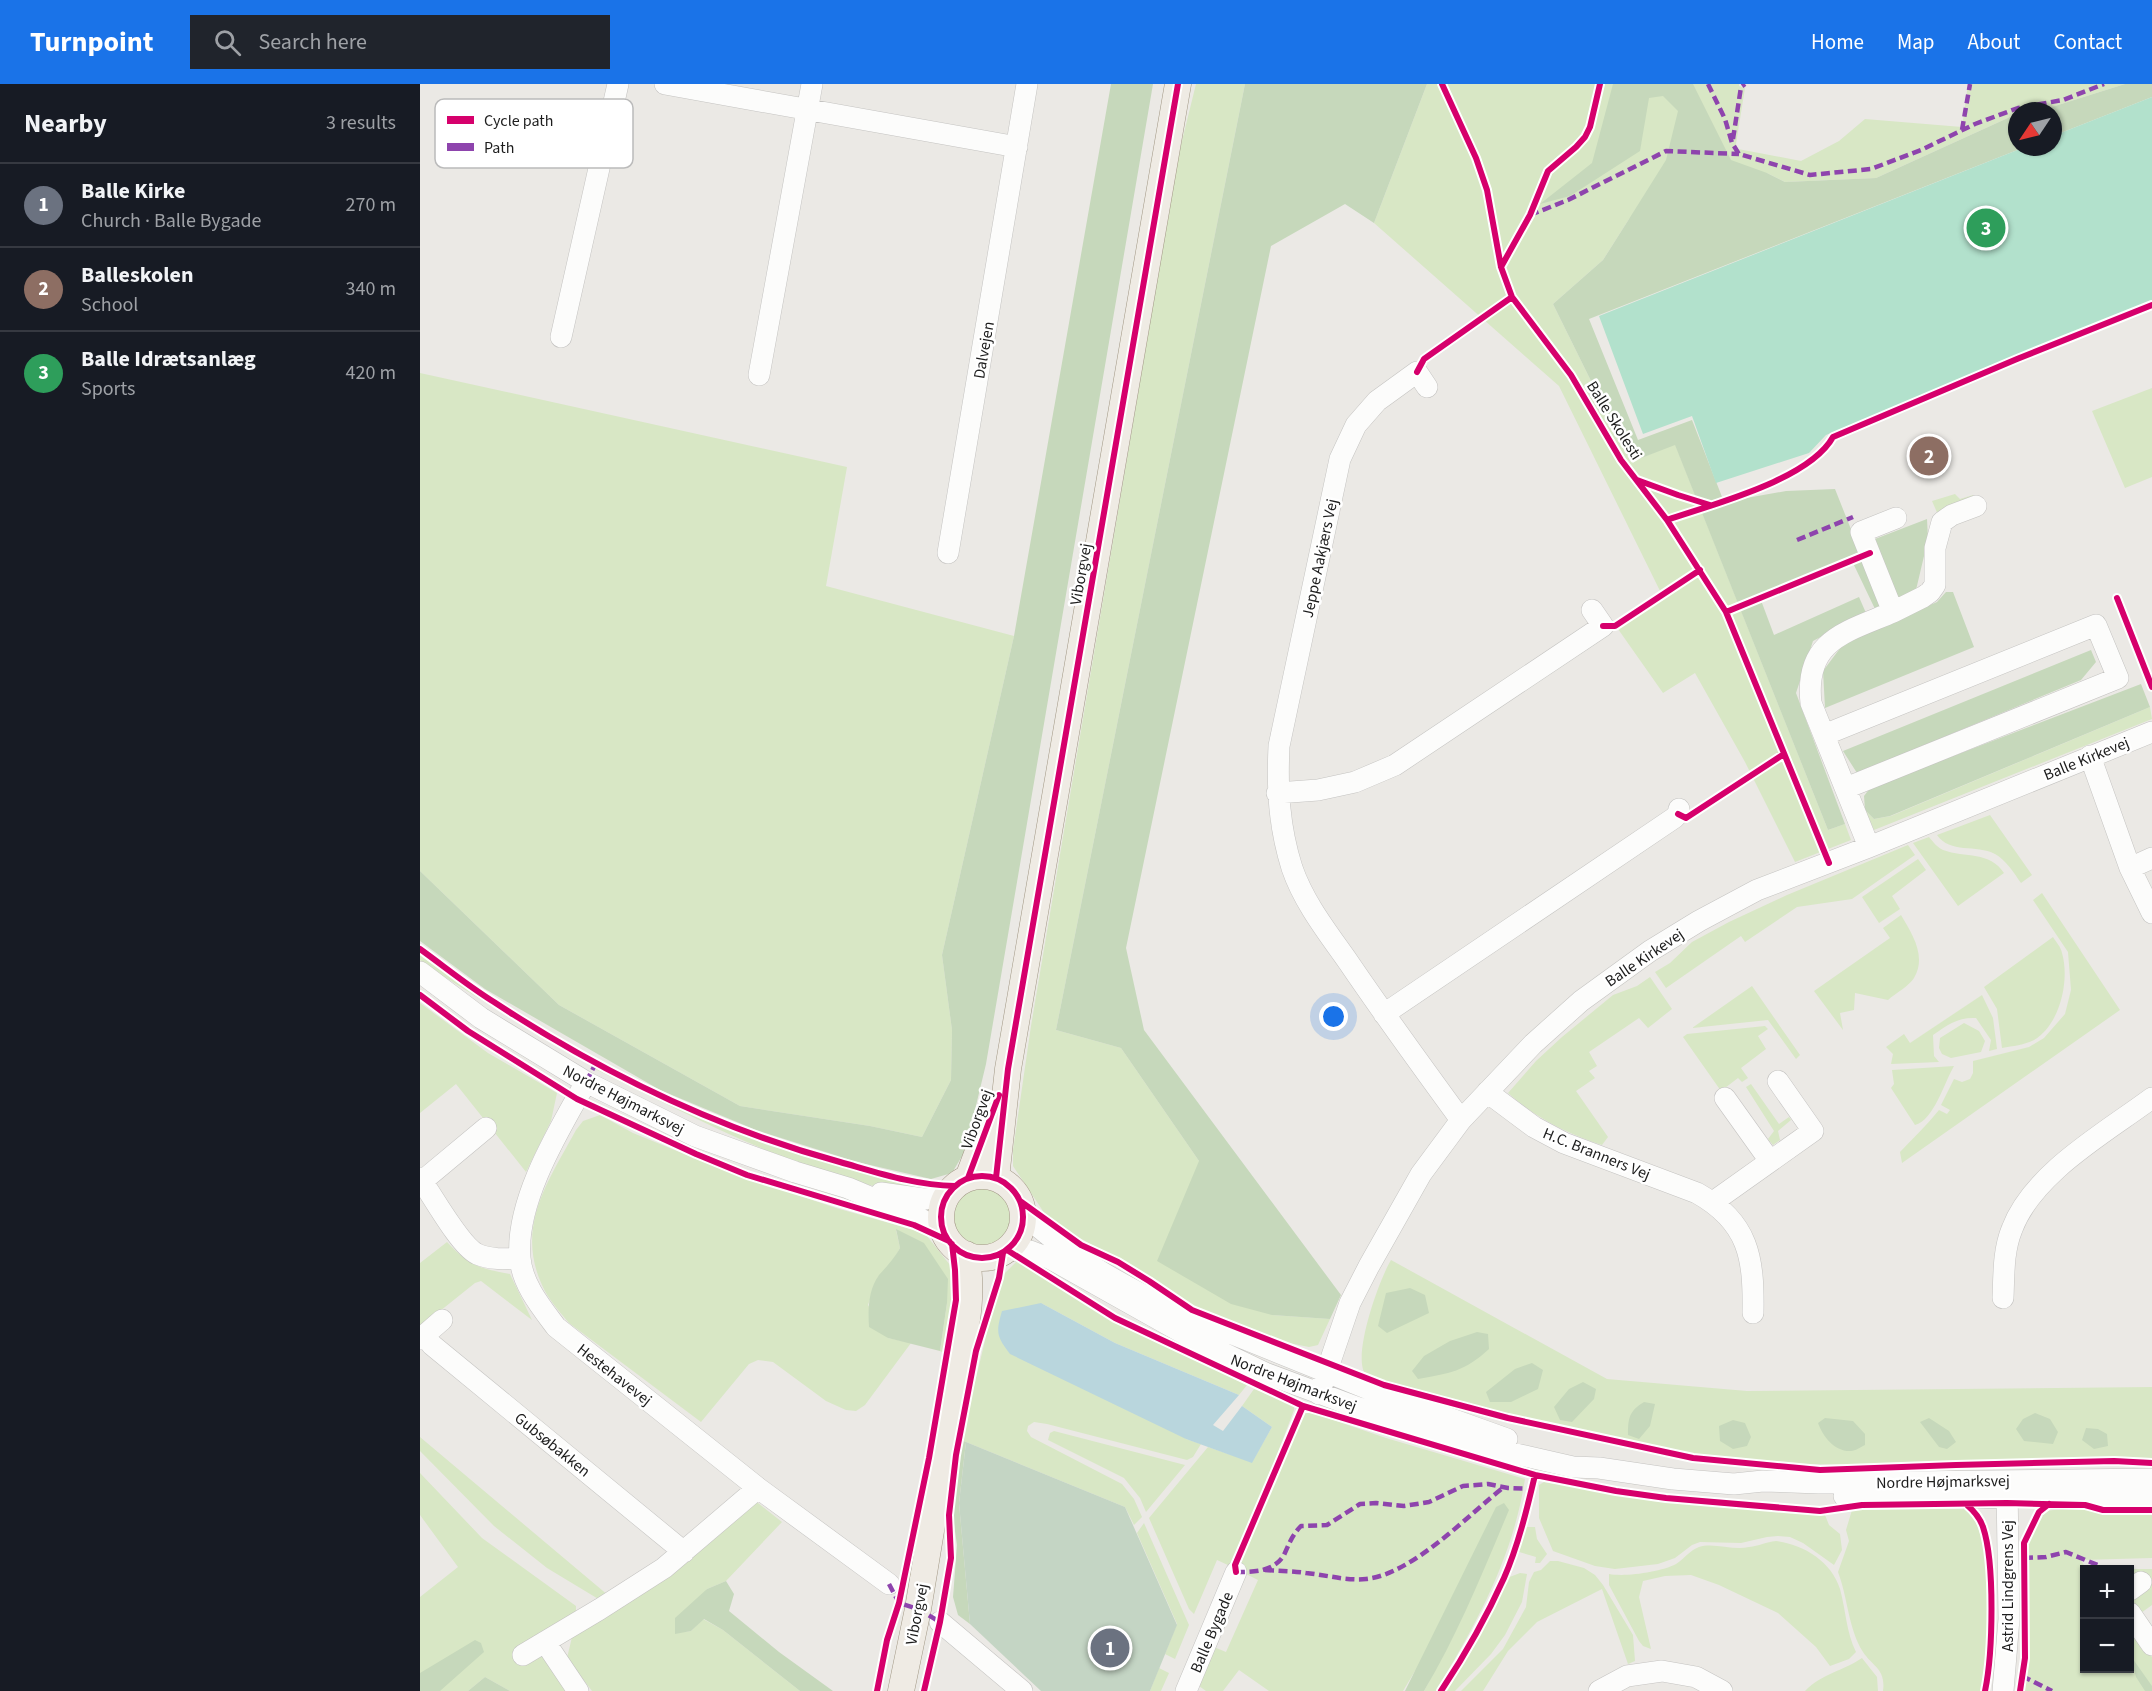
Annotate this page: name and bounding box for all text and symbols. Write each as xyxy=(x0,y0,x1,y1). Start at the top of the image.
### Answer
search box xyxy=(190,15,610,69)
text: Turnpoint xyxy=(30,22,154,62)
icon: search xyxy=(211,26,244,59)
text: Search here xyxy=(259,26,367,58)
text: Home xyxy=(1811,27,1864,57)
text: Map xyxy=(1897,27,1935,57)
text: About xyxy=(1968,27,2020,57)
text: Contact xyxy=(2053,27,2122,57)
legend xyxy=(435,99,633,168)
north arrow xyxy=(2008,102,2062,156)
text: Nearby xyxy=(24,105,107,142)
text: 3 results xyxy=(326,109,396,137)
text: Cycle path xyxy=(484,110,553,132)
text: Path xyxy=(484,137,514,159)
text: Balle Kirke xyxy=(81,175,185,207)
text: 1 xyxy=(38,191,49,219)
text: 270 m xyxy=(346,191,396,219)
pin: 3 xyxy=(1966,206,2006,250)
text: Church · Balle Bygade xyxy=(81,207,262,235)
text: Balleskolen xyxy=(81,259,194,291)
text: 2 xyxy=(38,275,49,303)
text: 340 m xyxy=(346,275,396,303)
text: School xyxy=(81,291,138,319)
street label: Dalvejen xyxy=(968,320,1000,381)
text: Balle Idrætsanlæg xyxy=(81,343,256,375)
text: 3 xyxy=(38,359,49,387)
text: 420 m xyxy=(346,359,396,387)
text: Sports xyxy=(81,375,136,403)
street label: Balle Skolesti xyxy=(1581,377,1647,464)
pin: 2 xyxy=(1910,434,1948,478)
street label: Jeppe Aakjærs Vej xyxy=(1297,497,1343,620)
street label: Viborgvej xyxy=(1065,542,1097,607)
street label: Balle Kirkevej xyxy=(2040,732,2132,786)
street label: Balle Kirkevej xyxy=(1601,923,1688,992)
your location xyxy=(1319,1002,1348,1031)
street label: Nordre Højmarksvej xyxy=(559,1060,688,1140)
street label: Viborgvej xyxy=(956,1086,998,1152)
street label: H.C. Branners Vej xyxy=(1540,1122,1654,1185)
street label: Hestehavevej xyxy=(572,1339,656,1411)
street label: Nordre Højmarksvej xyxy=(1227,1349,1360,1417)
street label: Gubsøbakken xyxy=(510,1407,595,1482)
street label: Nordre Højmarksvej xyxy=(1876,1470,2010,1494)
street label: Astrid Lindgrens Vej xyxy=(1997,1520,2019,1652)
map controls xyxy=(2080,1565,2134,1673)
button: + xyxy=(2080,1565,2134,1619)
street label: Viborgvej xyxy=(900,1581,934,1647)
street label: Balle Bygade xyxy=(1185,1588,1239,1676)
button: − xyxy=(2080,1619,2134,1673)
pin: 1 xyxy=(1090,1626,1130,1670)

